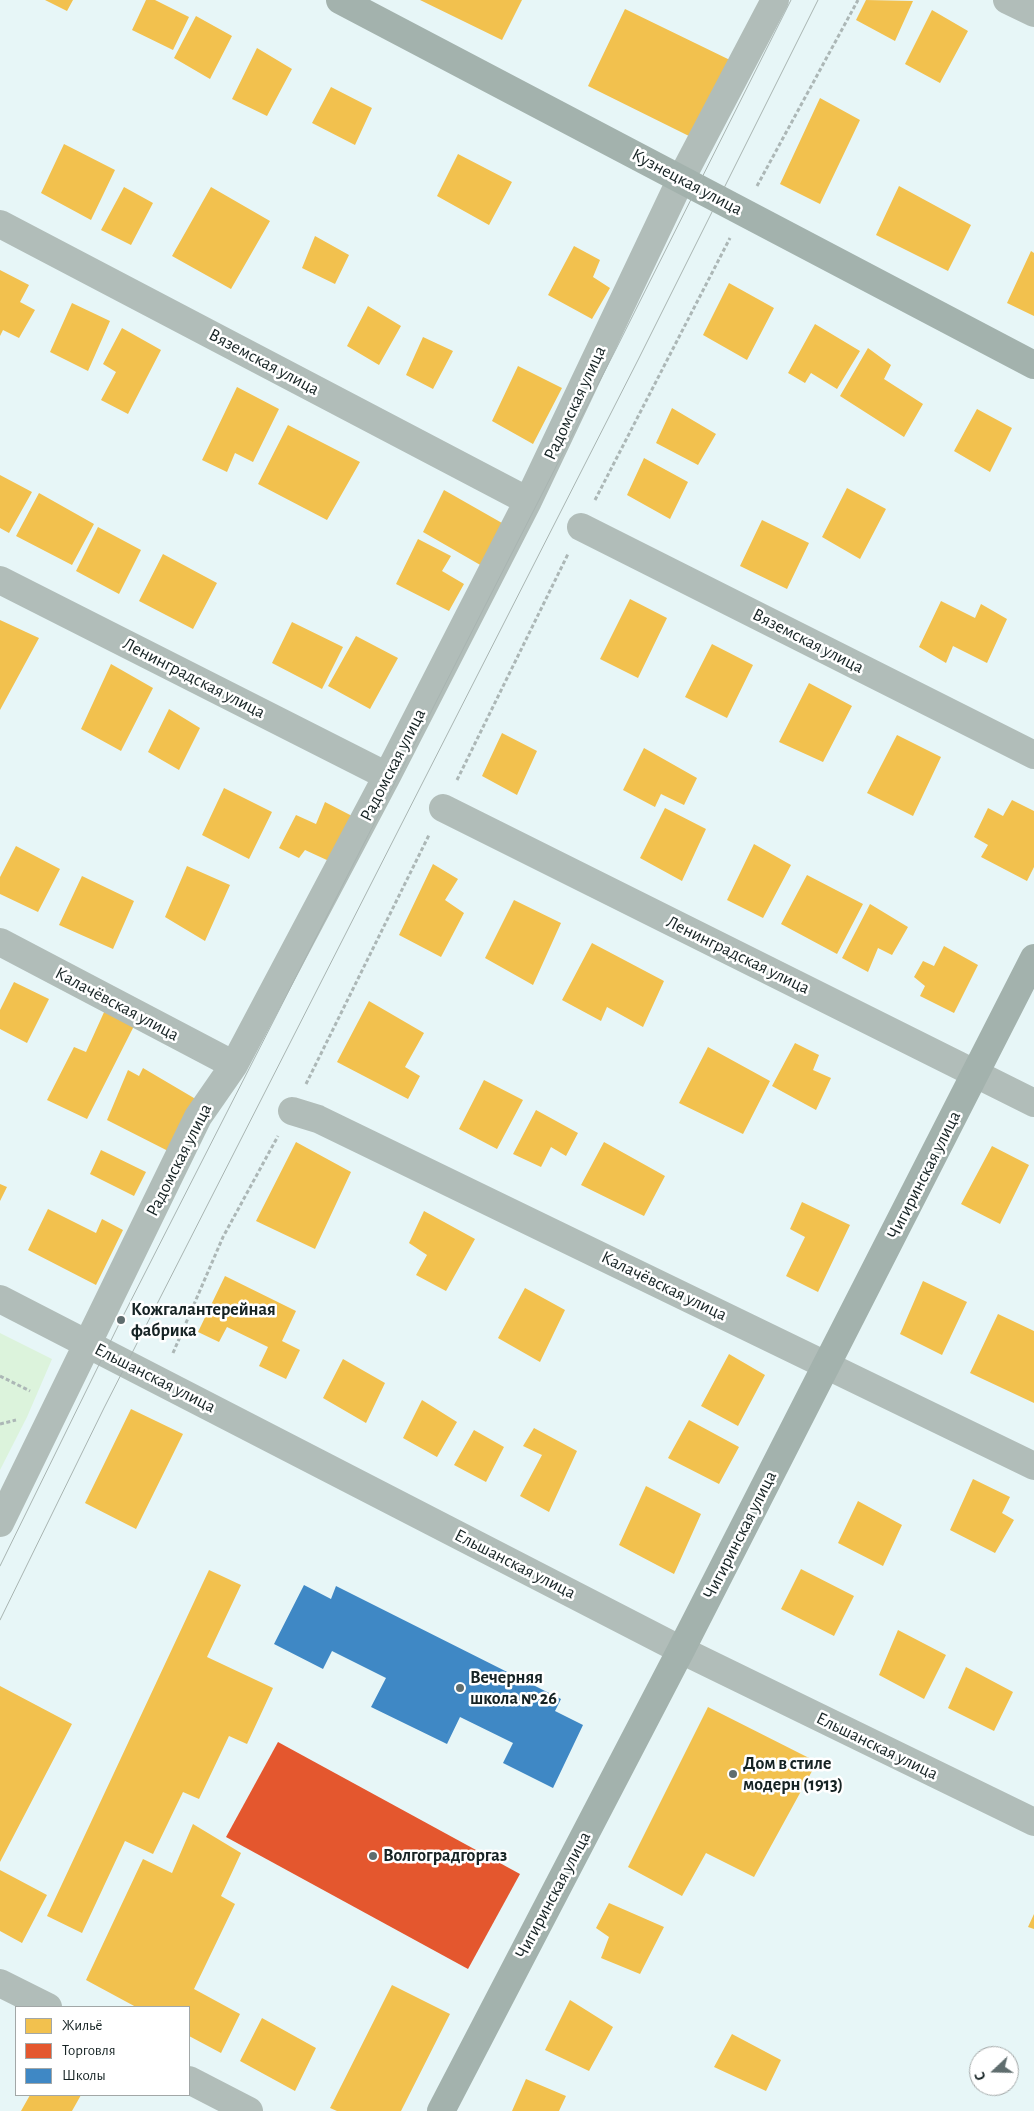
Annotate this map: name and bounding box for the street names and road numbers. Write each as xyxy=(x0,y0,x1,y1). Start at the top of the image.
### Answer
street label: Кузнецкая улица xyxy=(628,144,746,220)
street label: Вяземская улица xyxy=(205,324,323,400)
street label: Радомская улица xyxy=(539,343,611,463)
street label: Вяземская улица xyxy=(749,604,867,678)
street label: Ленинградская улица xyxy=(119,633,269,723)
street label: Радомская улица xyxy=(355,705,431,825)
street label: Ленинградская улица xyxy=(663,911,813,999)
street label: Калачёвская улица xyxy=(51,962,183,1046)
street label: Радомская улица xyxy=(141,1100,217,1220)
street label: Чигиринская улица xyxy=(882,1107,966,1243)
street label: Калачёвская улица xyxy=(598,1246,730,1326)
street label: Ельшанская улица xyxy=(91,1338,219,1418)
street label: Чигиринская улица xyxy=(698,1467,782,1603)
street label: Ельшанская улица xyxy=(451,1524,579,1604)
street label: Ельшанская улица xyxy=(813,1707,941,1785)
street label: Чигиринская улица xyxy=(510,1828,596,1962)

